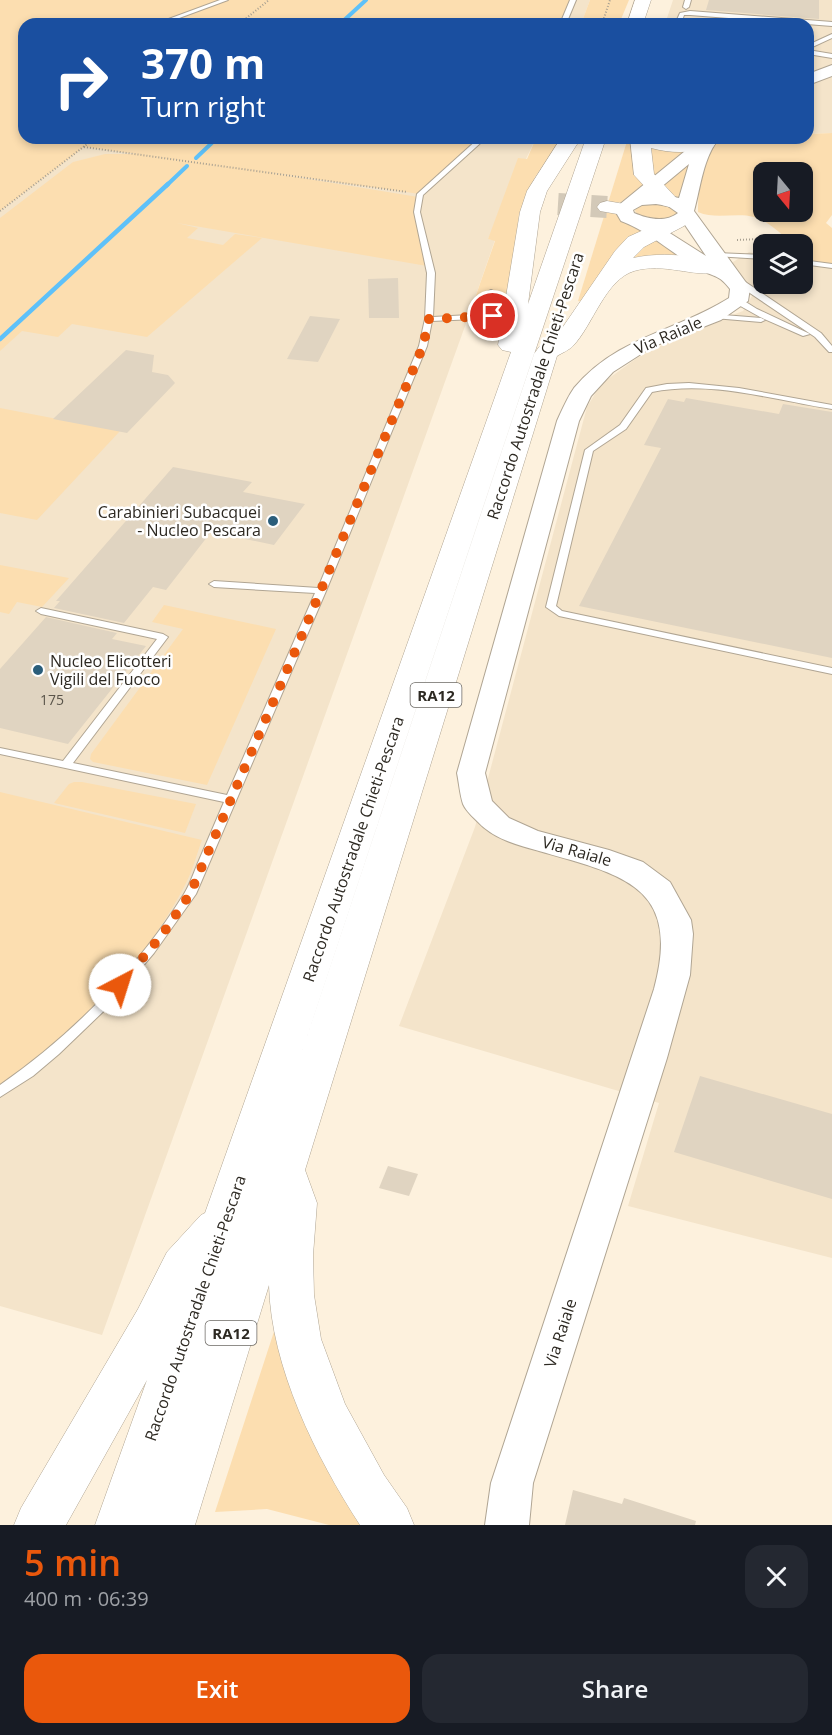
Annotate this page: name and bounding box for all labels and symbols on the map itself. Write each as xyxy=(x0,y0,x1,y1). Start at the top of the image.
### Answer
north arrow xyxy=(753,162,813,222)
street label: Raccordo Autostradale Chieti-Pescara xyxy=(481,250,589,522)
pin xyxy=(467,290,518,341)
street label: Via Raiale xyxy=(631,311,705,359)
place label: Carabinieri Subacquei - Nucleo Pescara xyxy=(98,501,261,541)
marker: Carabinieri Subacquei - Nucleo Pescara xyxy=(266,514,280,528)
place label: Nucleo Elicotteri Vigili del Fuoco xyxy=(50,650,172,690)
marker: Nucleo Elicotteri Vigili del Fuoco xyxy=(31,663,45,677)
road number: RA12 xyxy=(410,683,462,707)
house number: 175 xyxy=(40,690,64,709)
street label: Raccordo Autostradale Chieti-Pescara xyxy=(297,713,409,985)
street label: Via Raiale xyxy=(540,831,614,871)
position arrow xyxy=(88,953,152,1017)
street label: Raccordo Autostradale Chieti-Pescara xyxy=(139,1172,251,1444)
street label: Via Raiale xyxy=(539,1296,581,1370)
road number: RA12 xyxy=(206,1321,256,1345)

